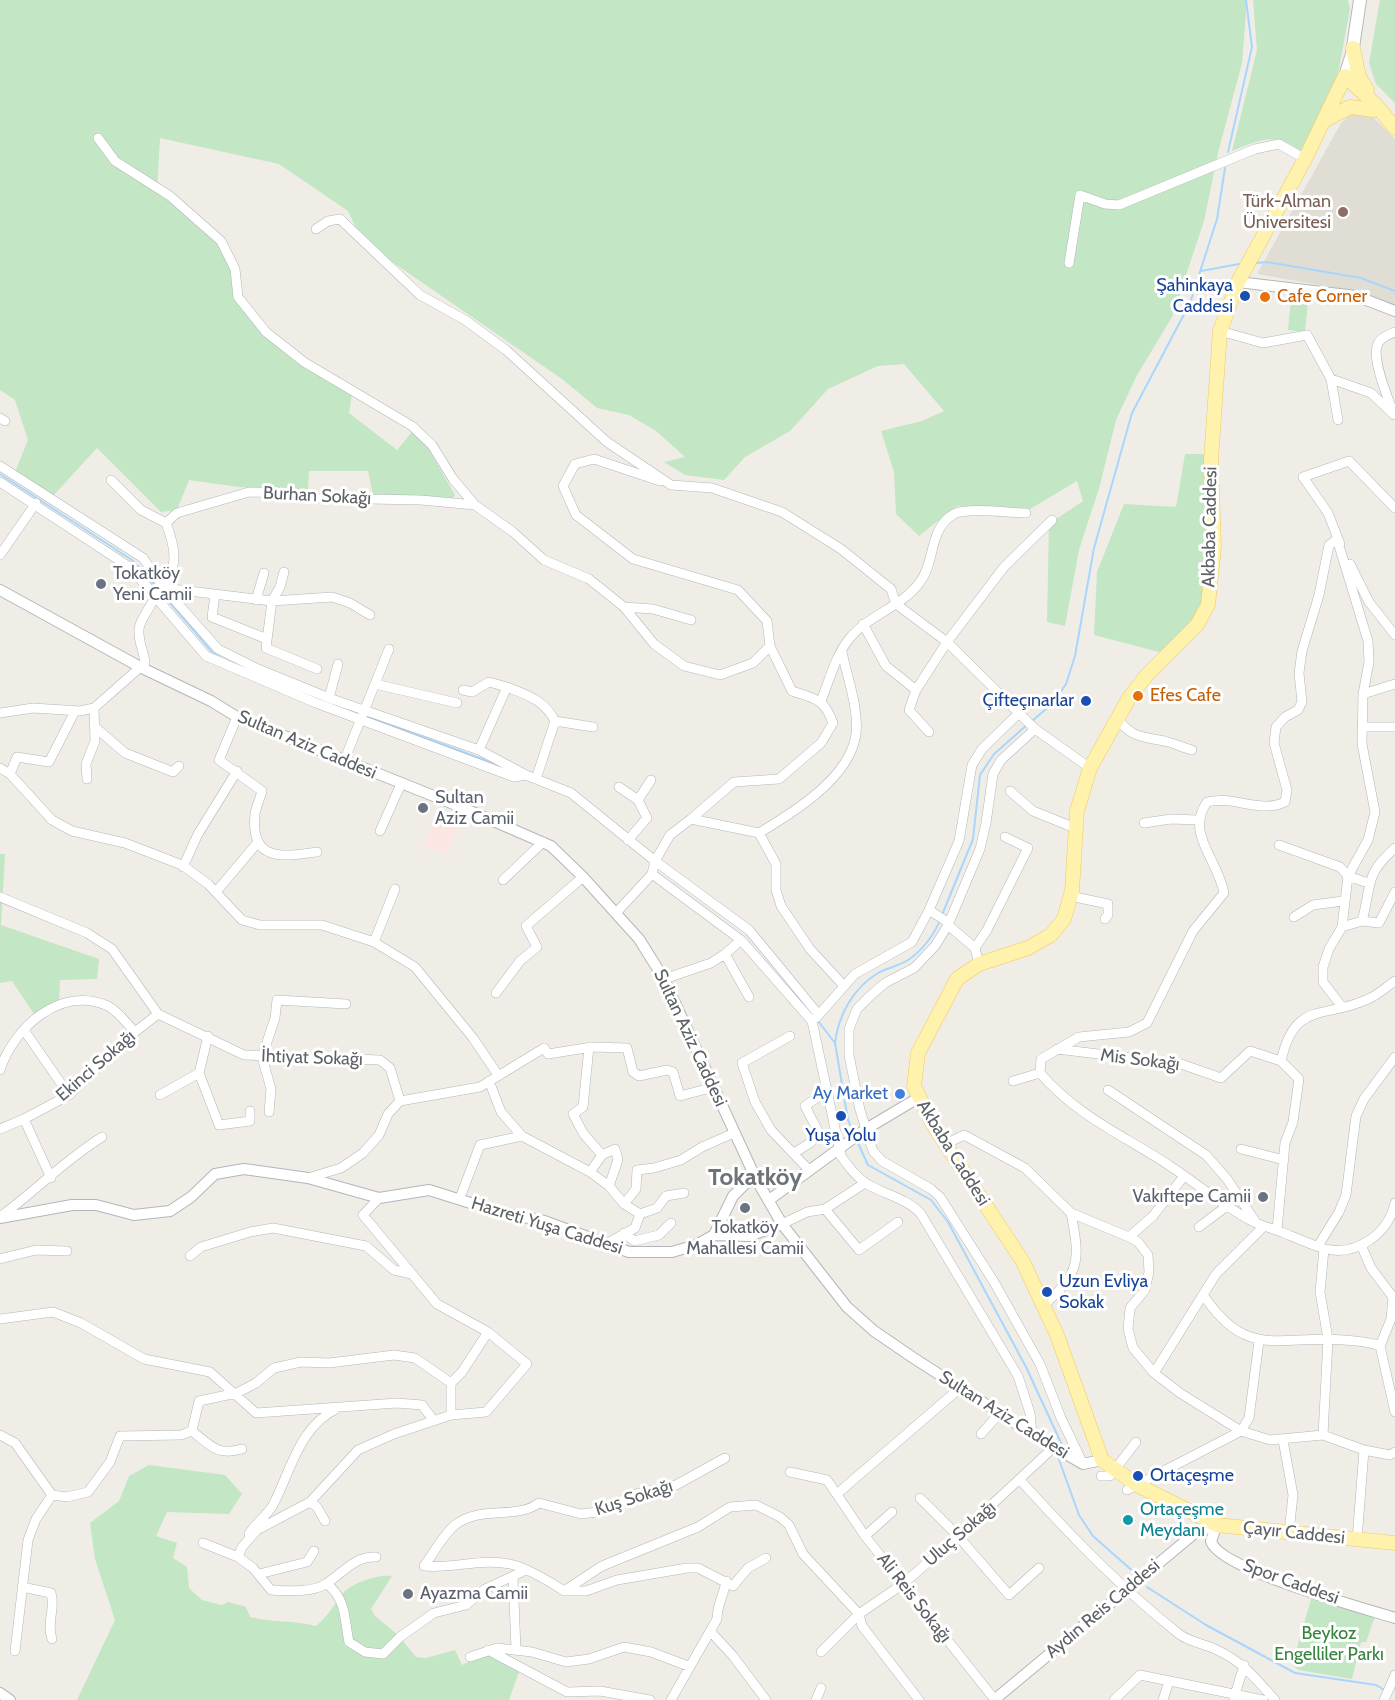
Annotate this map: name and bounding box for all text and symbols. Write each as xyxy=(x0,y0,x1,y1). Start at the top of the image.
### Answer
place label: Türk-Alman Üniversitesi xyxy=(1243,191,1331,234)
marker: Türk-Alman Üniversitesi xyxy=(1336,205,1350,219)
place label: Şahinkaya Caddesi xyxy=(1156,275,1233,318)
place label: Cafe Corner xyxy=(1277,286,1367,308)
marker: Şahinkaya Caddesi xyxy=(1238,289,1252,303)
marker: Cafe Corner xyxy=(1258,290,1272,304)
street label: Akbaba Caddesi xyxy=(1198,466,1222,588)
street label: Burhan Sokağı xyxy=(262,482,372,510)
place label: Tokatköy Yeni Camii xyxy=(113,563,192,606)
marker: Tokatköy Yeni Camii xyxy=(94,577,108,591)
place label: Efes Cafe xyxy=(1150,685,1221,707)
marker: Efes Cafe xyxy=(1131,689,1145,703)
place label: Çifteçınarlar xyxy=(982,690,1074,712)
marker: Çifteçınarlar xyxy=(1079,694,1093,708)
street label: Sultan Aziz Caddesi xyxy=(234,706,380,784)
place label: Sultan Aziz Camii xyxy=(435,787,514,830)
marker: Sultan Aziz Camii xyxy=(416,801,430,815)
street label: Sultan Aziz Caddesi xyxy=(649,966,731,1110)
street label: Ekinci Sokağı xyxy=(52,1026,140,1106)
street label: Mis Sokağı xyxy=(1099,1044,1181,1076)
street label: İhtiyat Sokağı xyxy=(261,1045,363,1071)
place label: Ay Market xyxy=(813,1083,888,1105)
marker: Ay Market xyxy=(893,1087,907,1101)
street label: Akbaba Caddesi xyxy=(912,1096,994,1210)
marker: Yuşa Yolu xyxy=(834,1109,848,1123)
place label: Yuşa Yolu xyxy=(806,1125,876,1147)
district label: Tokatköy xyxy=(708,1164,802,1192)
place label: Vakıftepe Camii xyxy=(1133,1186,1251,1208)
marker: Vakıftepe Camii xyxy=(1256,1190,1270,1204)
street label: Hazreti Yuşa Caddesi xyxy=(469,1193,625,1259)
marker: Tokatköy Mahallesi Camii xyxy=(738,1201,752,1215)
place label: Tokatköy Mahallesi Camii xyxy=(686,1217,804,1260)
place label: Uzun Evliya Sokak xyxy=(1059,1271,1148,1314)
marker: Uzun Evliya Sokak xyxy=(1040,1285,1054,1299)
street label: Sultan Aziz Caddesi xyxy=(935,1366,1073,1464)
place label: Ortaçeşme xyxy=(1150,1465,1234,1487)
marker: Ortaçeşme xyxy=(1131,1469,1145,1483)
street label: Kuş Sokağı xyxy=(592,1475,676,1521)
street label: Uluç Sokağı xyxy=(920,1497,1000,1571)
place label: Ortaçeşme Meydanı xyxy=(1140,1499,1224,1541)
marker: Ortaçeşme Meydanı xyxy=(1121,1513,1135,1527)
street label: Çayır Caddesi xyxy=(1242,1517,1346,1549)
street label: Ali Reis Sokağı xyxy=(872,1549,956,1647)
street label: Aydın Reis Caddesi xyxy=(1041,1555,1165,1663)
street label: Spor Caddesi xyxy=(1240,1555,1342,1609)
place label: Ayazma Camii xyxy=(420,1583,528,1605)
marker: Ayazma Camii xyxy=(401,1587,415,1601)
park label: Beykoz Engelliler Parkı xyxy=(1274,1623,1384,1666)

